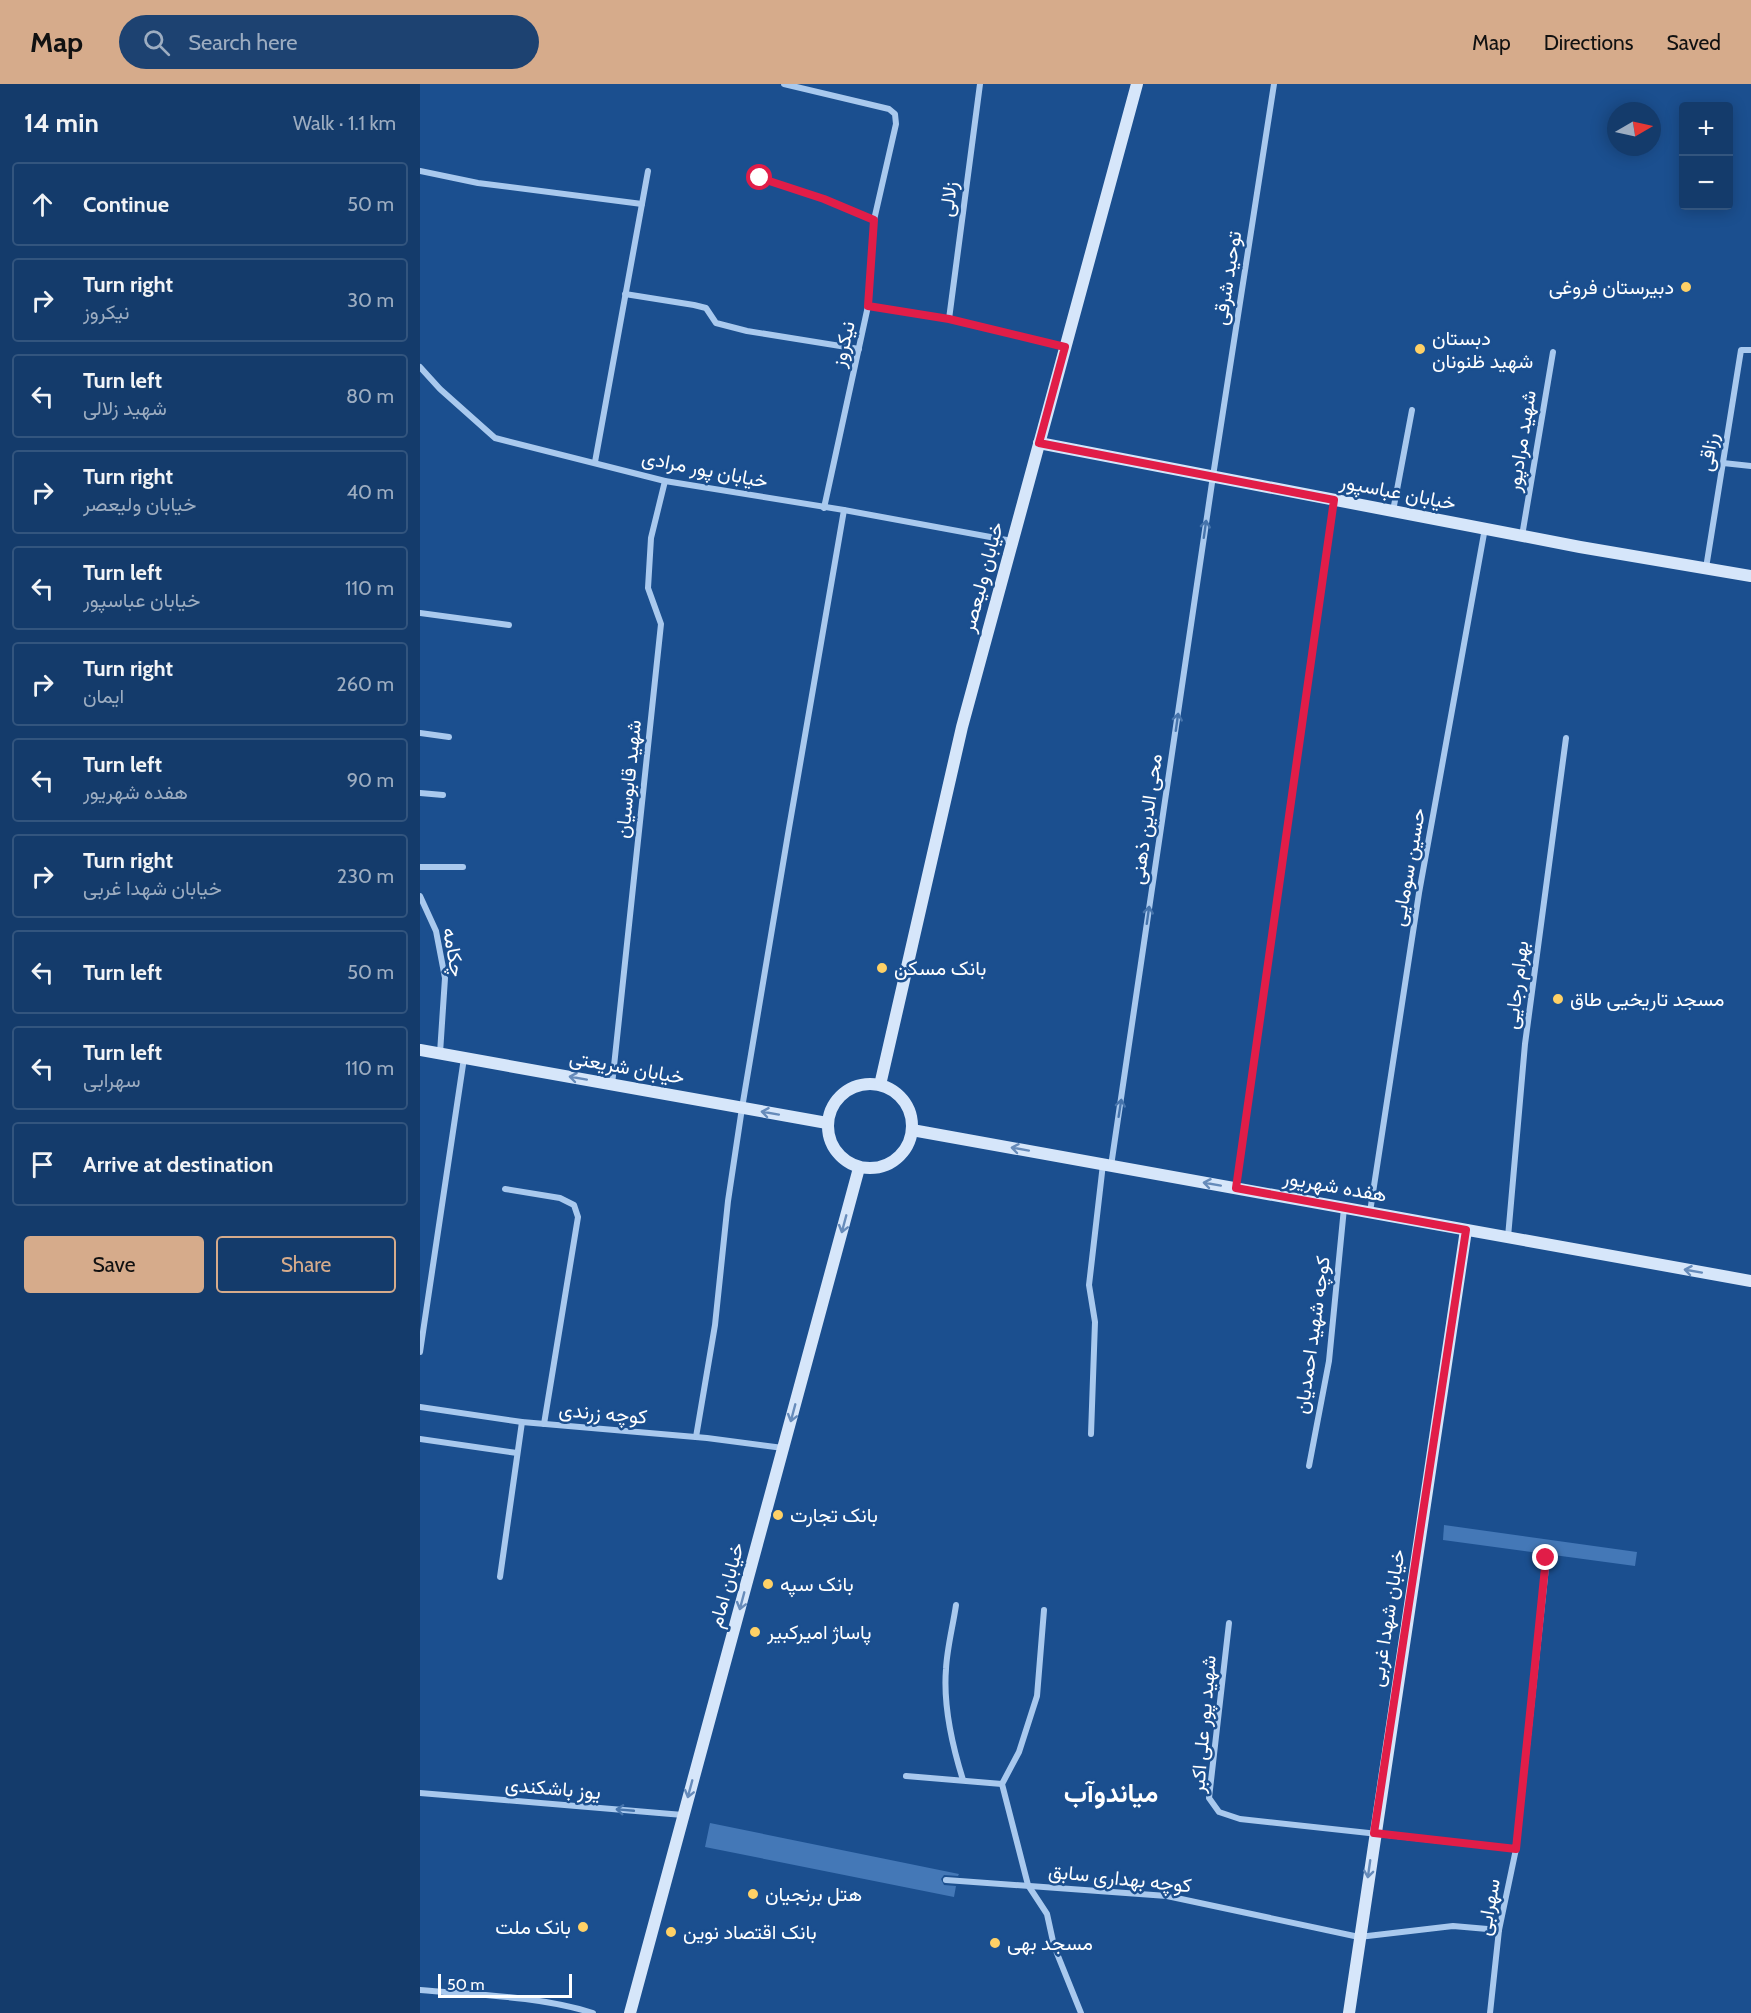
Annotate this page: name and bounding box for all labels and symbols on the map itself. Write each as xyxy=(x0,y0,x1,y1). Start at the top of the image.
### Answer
north arrow xyxy=(1607,102,1661,156)
route start xyxy=(746,164,772,190)
street label: زلالی xyxy=(934,180,963,218)
street label: توحید شرقی xyxy=(1208,229,1247,327)
place label: دبیرستان فروغی xyxy=(1549,275,1674,300)
marker: دبیرستان فروغی xyxy=(1679,280,1693,294)
street label: نیکروز xyxy=(826,319,861,370)
place label: دبستان شهید ظنونان xyxy=(1432,326,1533,374)
marker: دبستان شهید ظنونان xyxy=(1413,342,1427,356)
street label: شهید مرادپور xyxy=(1501,389,1543,495)
street label: رزاقی xyxy=(1693,431,1724,473)
street label: خیابان پور مرادی xyxy=(640,445,770,495)
street label: خیابان عباسپور xyxy=(1337,469,1458,517)
street label: خیابان ولیعصر xyxy=(955,519,1009,636)
one-way arrow xyxy=(1200,520,1211,540)
one-way arrow xyxy=(1171,713,1182,733)
street label: شهید قابوسیان xyxy=(610,719,647,840)
street label: محی الدین ذهنی xyxy=(1125,752,1167,886)
street label: حسین سومایی xyxy=(1386,806,1431,928)
one-way arrow xyxy=(1143,906,1154,925)
street label: چکامه xyxy=(436,925,470,979)
street label: بهرام رجایی xyxy=(1499,939,1534,1031)
place label: بانک مسکن xyxy=(894,956,986,980)
marker: بانک مسکن xyxy=(875,961,889,975)
place label: مسجد تاریخیی طاق xyxy=(1570,987,1724,1012)
marker: مسجد تاریخیی طاق xyxy=(1551,992,1565,1006)
street label: خیابان شریعتی xyxy=(567,1045,686,1090)
one-way arrow xyxy=(568,1072,588,1083)
one-way arrow xyxy=(1114,1099,1125,1118)
one-way arrow xyxy=(760,1107,780,1118)
one-way arrow xyxy=(1011,1143,1031,1154)
street label: هفده شهریور xyxy=(1280,1165,1389,1208)
one-way arrow xyxy=(1203,1178,1223,1189)
one-way arrow xyxy=(838,1215,849,1234)
street label: کوچه شهید احمدیان xyxy=(1289,1254,1337,1416)
one-way arrow xyxy=(1684,1265,1704,1276)
street label: کوچه زرندی xyxy=(558,1397,648,1431)
one-way arrow xyxy=(787,1403,798,1422)
place label: بانک تجارت xyxy=(790,1503,878,1528)
marker: بانک تجارت xyxy=(771,1508,785,1522)
street label: خیابان امام xyxy=(703,1540,750,1631)
route end xyxy=(1532,1544,1558,1570)
street label: خیابان شهدا غربی xyxy=(1364,1547,1411,1689)
place label: بانک سپه xyxy=(780,1572,854,1598)
marker: بانک سپه xyxy=(761,1577,775,1591)
one-way arrow xyxy=(735,1591,747,1610)
place label: پاساژ امیرکبیر xyxy=(766,1620,871,1646)
marker: پاساژ امیرکبیر xyxy=(748,1625,762,1639)
street label: شهید پور علی اکبر xyxy=(1185,1654,1223,1795)
street label: یوز باشکندی xyxy=(504,1772,602,1805)
district label: میاندوآب xyxy=(1064,1777,1158,1809)
one-way arrow xyxy=(684,1779,696,1798)
one-way arrow xyxy=(616,1804,636,1815)
street label: کوچه بهداری سابق xyxy=(1047,1859,1193,1899)
one-way arrow xyxy=(1364,1859,1375,1878)
street label: سهرابی xyxy=(1471,1877,1506,1938)
place label: هتل برنجیان xyxy=(765,1882,862,1907)
marker: هتل برنجیان xyxy=(746,1887,760,1901)
place label: بانک ملت xyxy=(495,1915,571,1939)
marker: بانک ملت xyxy=(576,1920,590,1934)
place label: بانک اقتصاد نوین xyxy=(683,1920,817,1945)
marker: بانک اقتصاد نوین xyxy=(664,1925,678,1939)
place label: مسجد بهی xyxy=(1007,1931,1093,1956)
marker: مسجد بهی xyxy=(988,1936,1002,1950)
scale bar xyxy=(438,1971,572,1998)

